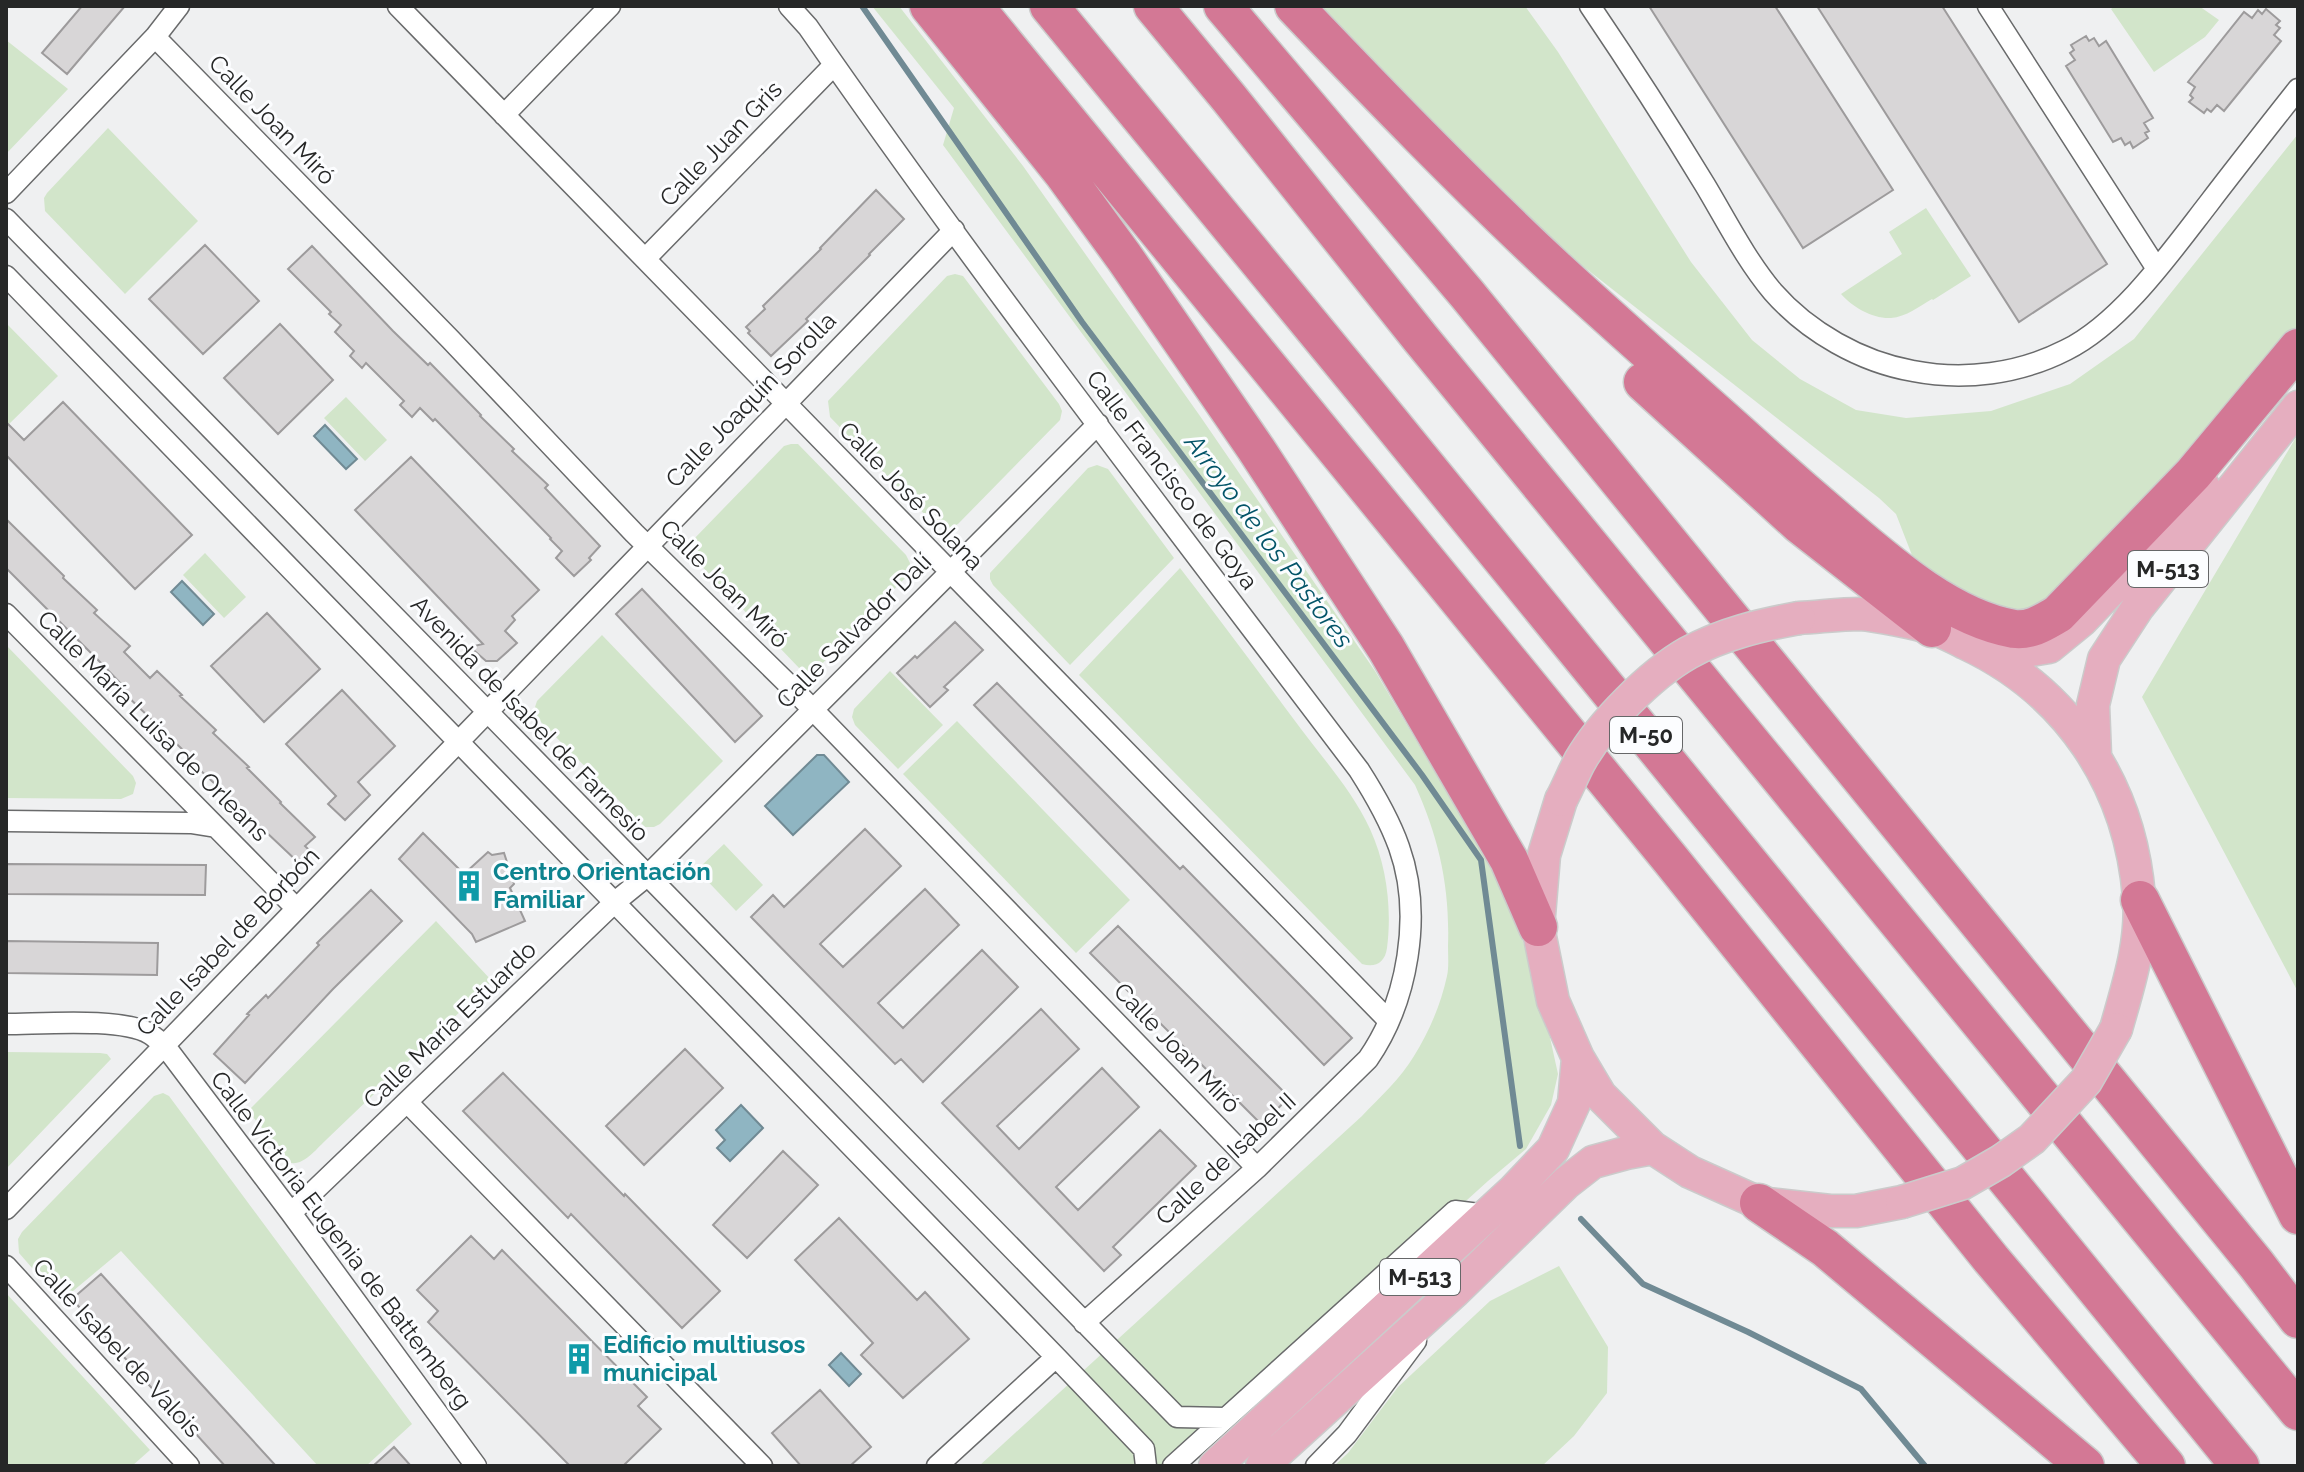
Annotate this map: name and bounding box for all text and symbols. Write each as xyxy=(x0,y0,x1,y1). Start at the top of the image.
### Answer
street label: Calle Joan Miró xyxy=(203,49,342,191)
street label: Calle Juan Gris xyxy=(653,75,788,213)
street label: Calle Joaquín Sorolla xyxy=(659,306,842,493)
street label: Calle Francisco de Goya xyxy=(1081,364,1264,595)
street label: Calle José Solana xyxy=(833,415,990,576)
water label: Arroyo de los Pastores xyxy=(1178,427,1359,654)
street label: Calle Joan Miró xyxy=(654,513,795,654)
street label: Calle Salvador Dalí xyxy=(770,547,938,714)
road number: M-513 xyxy=(2128,551,2208,587)
street label: Avenida de Isabel de Farnesio xyxy=(405,590,655,847)
street label: Calle María Luisa de Orleans xyxy=(32,604,275,847)
road number: M-50 xyxy=(1610,717,1682,753)
street label: Calle Isabel de Borbón xyxy=(130,841,325,1042)
place label: Centro Orientación Familiar xyxy=(493,857,711,914)
building icon: Centro Orientación Familiar xyxy=(452,869,486,903)
street label: Calle María Estuardo xyxy=(357,935,542,1114)
street label: Calle Joan Miró xyxy=(1108,977,1247,1119)
street label: Calle Victoria Eugenia de Battemberg xyxy=(205,1065,478,1414)
street label: Calle de Isabel II xyxy=(1150,1086,1302,1231)
street label: Calle Isabel de Valois xyxy=(27,1252,208,1443)
road number: M-513 xyxy=(1380,1259,1460,1295)
place label: Edificio multiusos municipal xyxy=(603,1330,806,1387)
building icon: Edificio multiusos municipal xyxy=(562,1342,596,1376)

